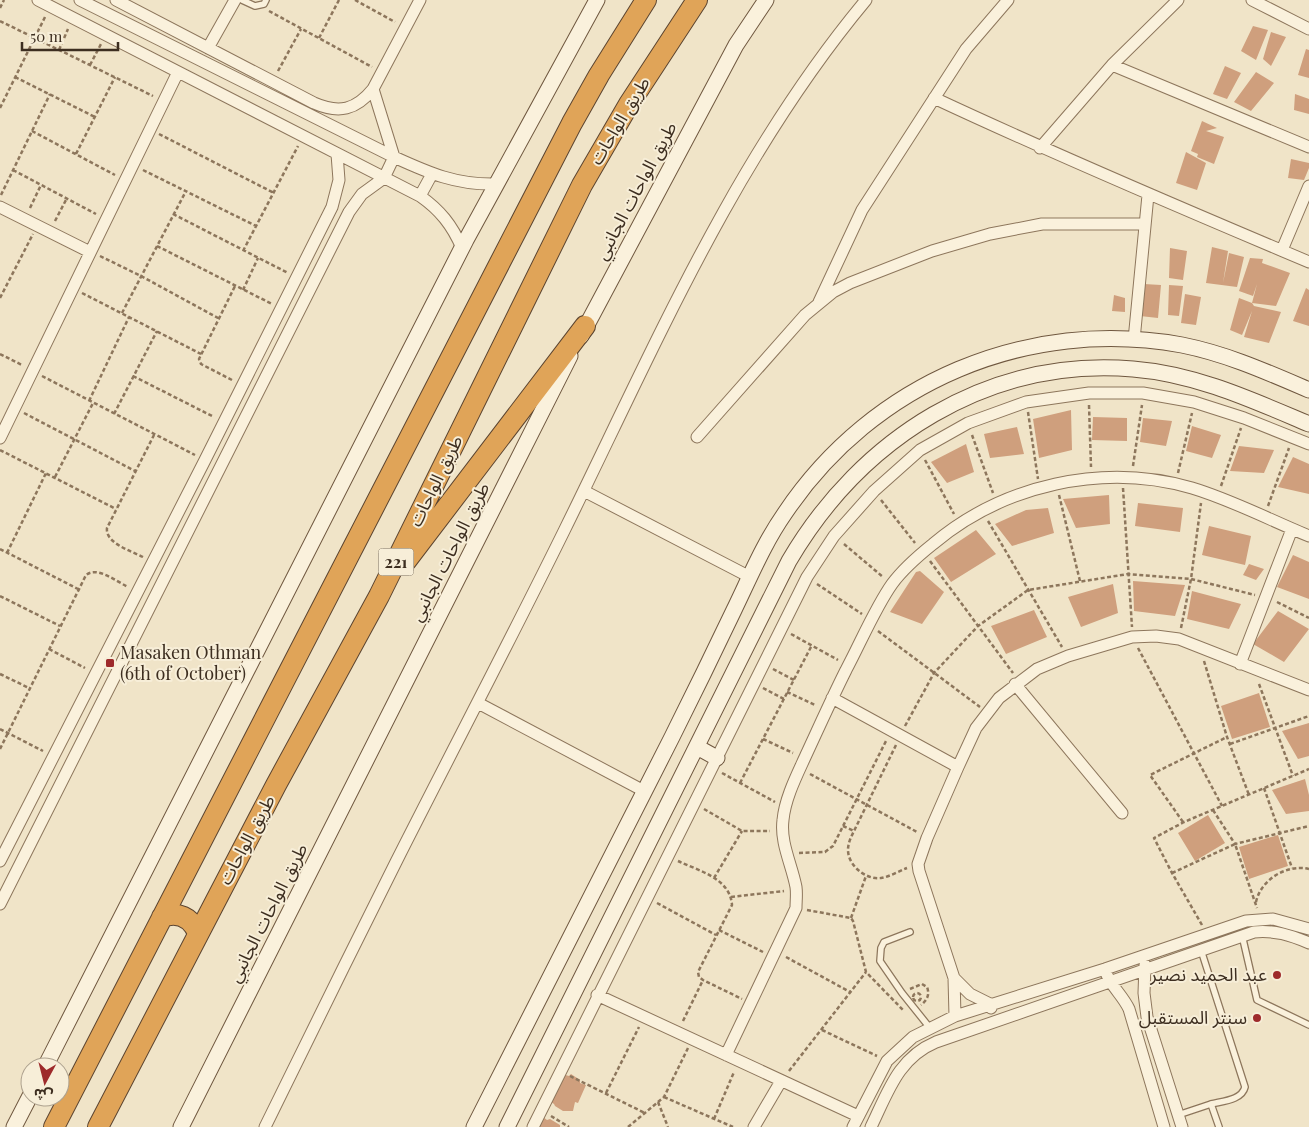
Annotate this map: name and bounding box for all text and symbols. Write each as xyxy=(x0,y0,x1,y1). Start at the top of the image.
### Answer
scale bar xyxy=(22,20,119,52)
text: 50 m xyxy=(30,26,63,46)
street label: طريق الواحات xyxy=(583,72,655,169)
street label: طريق الواحات الجانبي xyxy=(589,117,684,265)
street label: طريق الواحات xyxy=(403,431,468,530)
street label: طريق الواحات الجانبي xyxy=(404,478,496,626)
road number: 221 xyxy=(378,548,414,576)
place label: Masaken Othman (6th of October) xyxy=(120,640,262,685)
marker: Masaken Othman (6th of October) xyxy=(104,657,116,669)
street label: طريق الواحات xyxy=(212,790,280,889)
street label: طريق الواحات الجانبي xyxy=(222,839,314,987)
place label: عبد الحميد نصير xyxy=(1149,962,1267,986)
marker: عبد الحميد نصير xyxy=(1271,969,1283,981)
place label: سنتر المستقبل xyxy=(1139,1005,1247,1029)
marker: سنتر المستقبل xyxy=(1251,1012,1263,1024)
north arrow xyxy=(20,1057,70,1107)
text: ش xyxy=(33,1085,54,1106)

